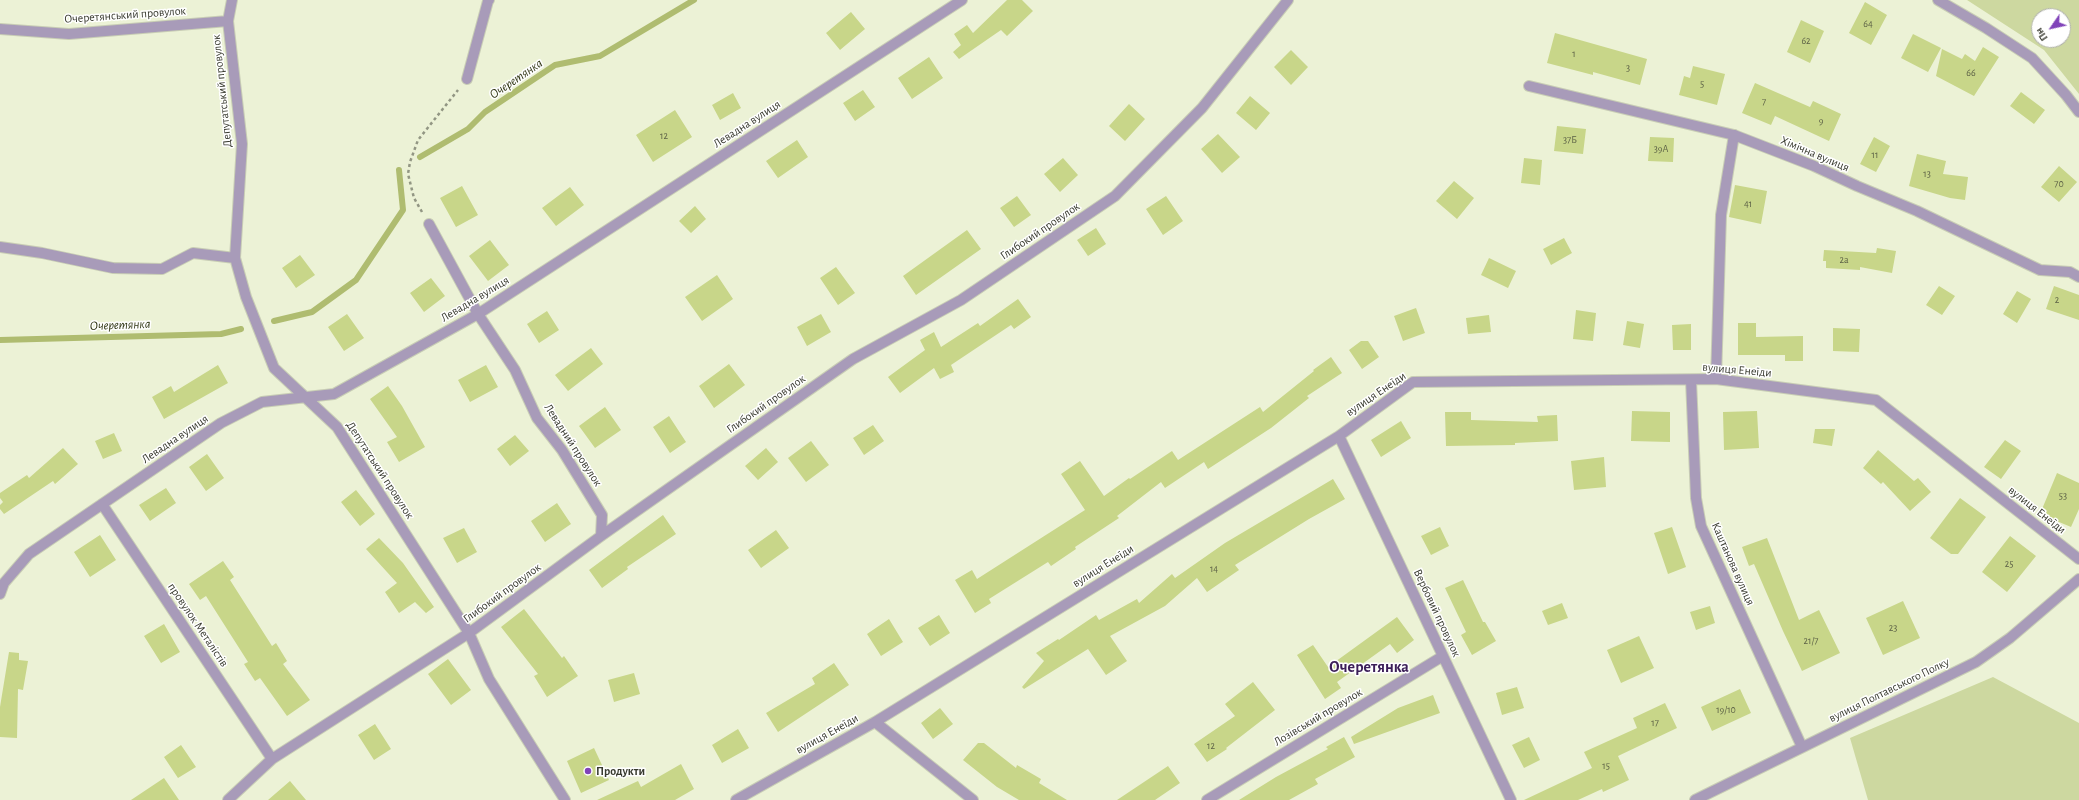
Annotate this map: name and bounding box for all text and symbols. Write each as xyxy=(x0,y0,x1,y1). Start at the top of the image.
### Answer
street label: Очеретянський провулок xyxy=(64,4,186,26)
north arrow xyxy=(2031,8,2071,48)
house number: 64 xyxy=(1863,18,1873,30)
text: Пн xyxy=(2033,26,2050,43)
street label: Депутатський провулок xyxy=(209,34,235,148)
house number: 62 xyxy=(1801,35,1811,47)
house number: 1 xyxy=(1572,48,1576,60)
water label: Очеретянка xyxy=(486,56,546,102)
house number: 3 xyxy=(1626,62,1630,74)
house number: 66 xyxy=(1966,67,1976,79)
house number: 5 xyxy=(1700,78,1704,90)
house number: 7 xyxy=(1762,96,1766,108)
street label: Левадна вулиця xyxy=(711,97,783,151)
house number: 9 xyxy=(1819,115,1823,127)
house number: 12 xyxy=(660,130,668,142)
street label: Хімічна вулиця xyxy=(1778,133,1852,175)
house number: 37Б xyxy=(1563,134,1577,146)
house number: 39А xyxy=(1654,143,1668,155)
house number: 11 xyxy=(1872,149,1878,161)
house number: 13 xyxy=(1923,168,1931,180)
house number: 70 xyxy=(2054,178,2064,190)
house number: 41 xyxy=(1744,198,1752,210)
street label: Глибокий провулок xyxy=(998,199,1082,263)
house number: 2а xyxy=(1839,254,1849,266)
street label: Левадна вулиця xyxy=(438,273,512,325)
house number: 2 xyxy=(2055,294,2059,306)
water label: Очеретянка xyxy=(89,316,151,334)
street label: вулиця Енеїди xyxy=(1702,360,1772,380)
street label: вулиця Енеїди xyxy=(1343,369,1409,419)
street label: Глибокий провулок xyxy=(724,372,808,436)
street label: Левадний провулок xyxy=(541,401,605,489)
street label: Левадна вулиця xyxy=(139,411,211,467)
street label: Депутатський провулок xyxy=(343,419,417,521)
street label: вулиця Енеїди xyxy=(2005,483,2069,537)
house number: 53 xyxy=(2059,490,2067,502)
street label: Каштанова вулиця xyxy=(1708,520,1758,608)
street label: вулиця Енеїди xyxy=(1070,542,1136,590)
house number: 25 xyxy=(2005,558,2013,570)
street label: Глибокий провулок xyxy=(460,560,544,626)
house number: 14 xyxy=(1210,563,1218,575)
street label: Вербовий провулок xyxy=(1410,567,1464,659)
street label: провулок Металістів xyxy=(165,580,231,670)
house number: 23 xyxy=(1889,622,1897,634)
house number: 21/7 xyxy=(1803,635,1819,647)
street label: вулиця Полтавського Полку xyxy=(1826,655,1952,725)
district label: Очеретянка xyxy=(1329,657,1409,677)
street label: Лозівський провулок xyxy=(1271,685,1365,749)
house number: 19/10 xyxy=(1716,704,1736,716)
street label: вулиця Енеїди xyxy=(793,711,861,757)
house number: 17 xyxy=(1651,717,1659,729)
house number: 12 xyxy=(1207,740,1215,752)
house number: 15 xyxy=(1602,760,1610,772)
place label: Продукти xyxy=(596,764,645,778)
marker: Продукти xyxy=(583,766,593,776)

